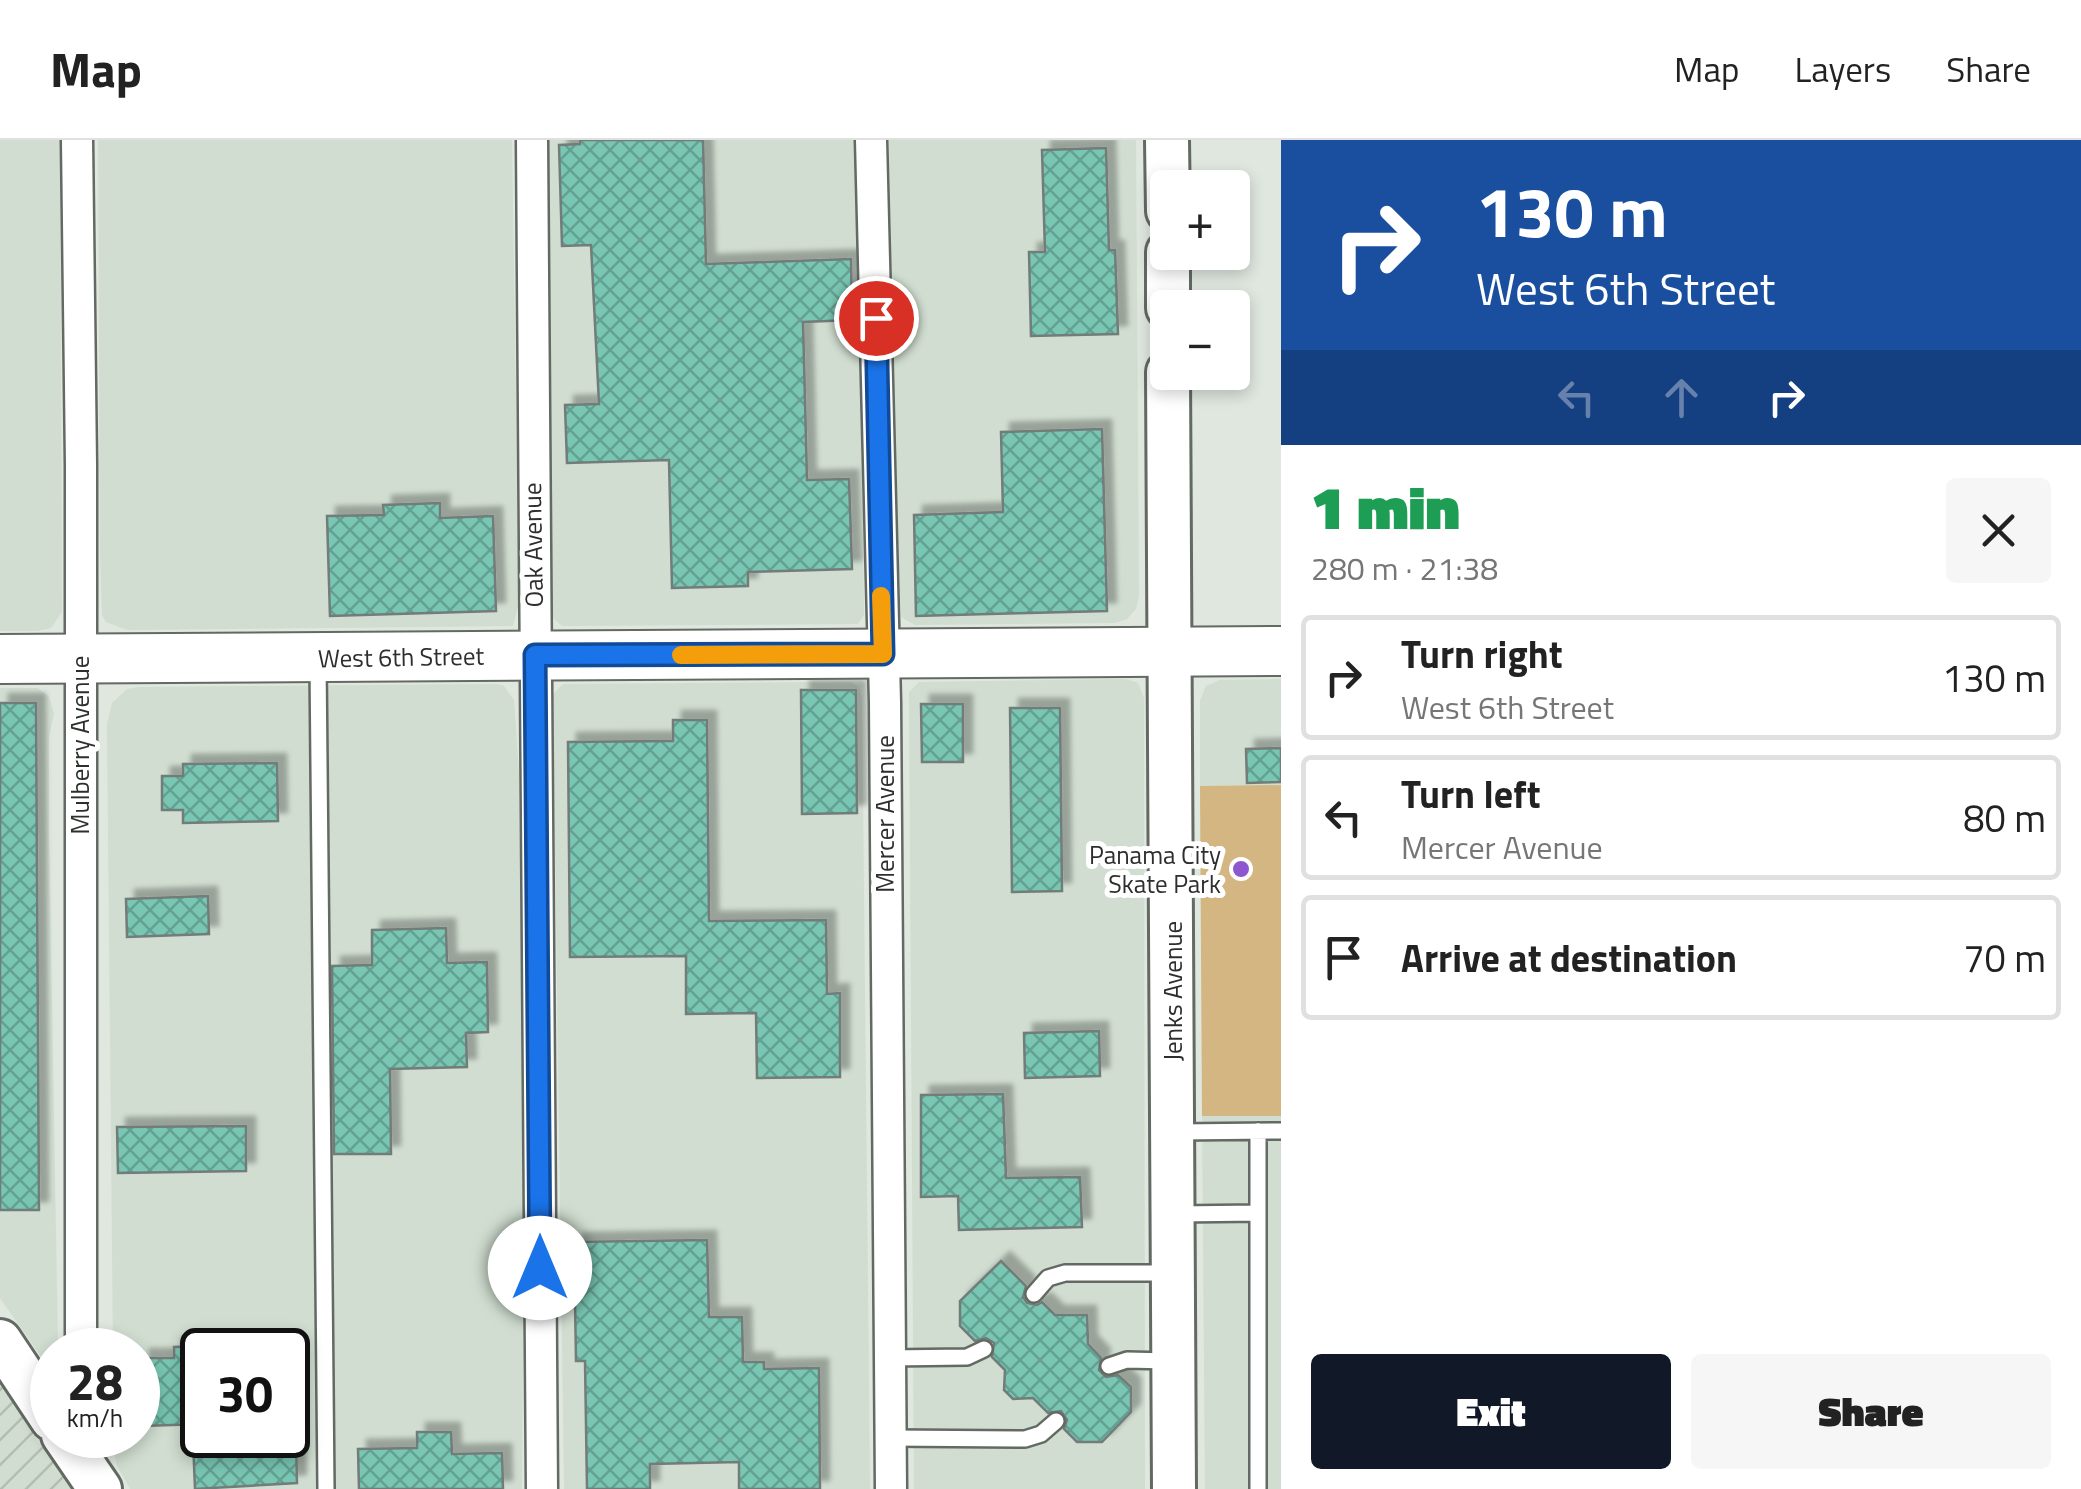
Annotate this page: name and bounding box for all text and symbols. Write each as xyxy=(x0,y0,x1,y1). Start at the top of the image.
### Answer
text: Map xyxy=(50,33,142,106)
text: Map xyxy=(1674,42,1739,96)
text: Layers xyxy=(1794,42,1891,96)
text: Share xyxy=(1946,42,2031,96)
text: 130 m xyxy=(1476,158,1668,264)
map controls xyxy=(1150,170,1250,390)
button: + xyxy=(1150,170,1250,270)
icon: right xyxy=(1311,180,1441,310)
text: West 6th Street xyxy=(1476,254,1775,322)
pin xyxy=(834,276,919,361)
button: − xyxy=(1150,290,1250,390)
icon: arrive xyxy=(849,291,904,346)
icon: left xyxy=(1549,370,1604,425)
icon: ahead xyxy=(1654,370,1709,425)
icon: right xyxy=(1759,370,1814,425)
text: 1 min xyxy=(1311,461,1460,552)
button: close xyxy=(1946,478,2051,583)
street label: Oak Avenue xyxy=(513,482,553,608)
text: 280 m · 21:38 xyxy=(1311,544,1498,592)
text: Turn right xyxy=(1401,625,1563,683)
street label: West 6th Street xyxy=(318,637,485,677)
text: 130 m xyxy=(1942,649,2046,707)
icon: right xyxy=(1316,650,1371,705)
street label: Mulberry Avenue xyxy=(61,656,99,834)
text: West 6th Street xyxy=(1401,683,1614,731)
street label: Mercer Avenue xyxy=(866,735,904,893)
text: Turn left xyxy=(1401,765,1541,823)
text: 80 m xyxy=(1963,789,2046,847)
icon: left xyxy=(1316,790,1371,845)
text: Mercer Avenue xyxy=(1401,823,1603,871)
place label: Panama City Skate Park xyxy=(1089,836,1221,903)
marker: Panama City Skate Park xyxy=(1230,858,1252,880)
street label: Jenks Avenue xyxy=(1154,921,1192,1061)
text: Arrive at destination xyxy=(1401,929,1737,987)
text: 70 m xyxy=(1963,929,2046,987)
icon: arrive xyxy=(1316,930,1371,985)
position arrow xyxy=(488,1216,592,1320)
speed limit sign: 30 xyxy=(180,1328,310,1458)
text: 28 xyxy=(67,1343,123,1419)
button: Exit xyxy=(1311,1354,1671,1469)
button: Share xyxy=(1691,1354,2051,1469)
text: km/h xyxy=(67,1399,123,1437)

